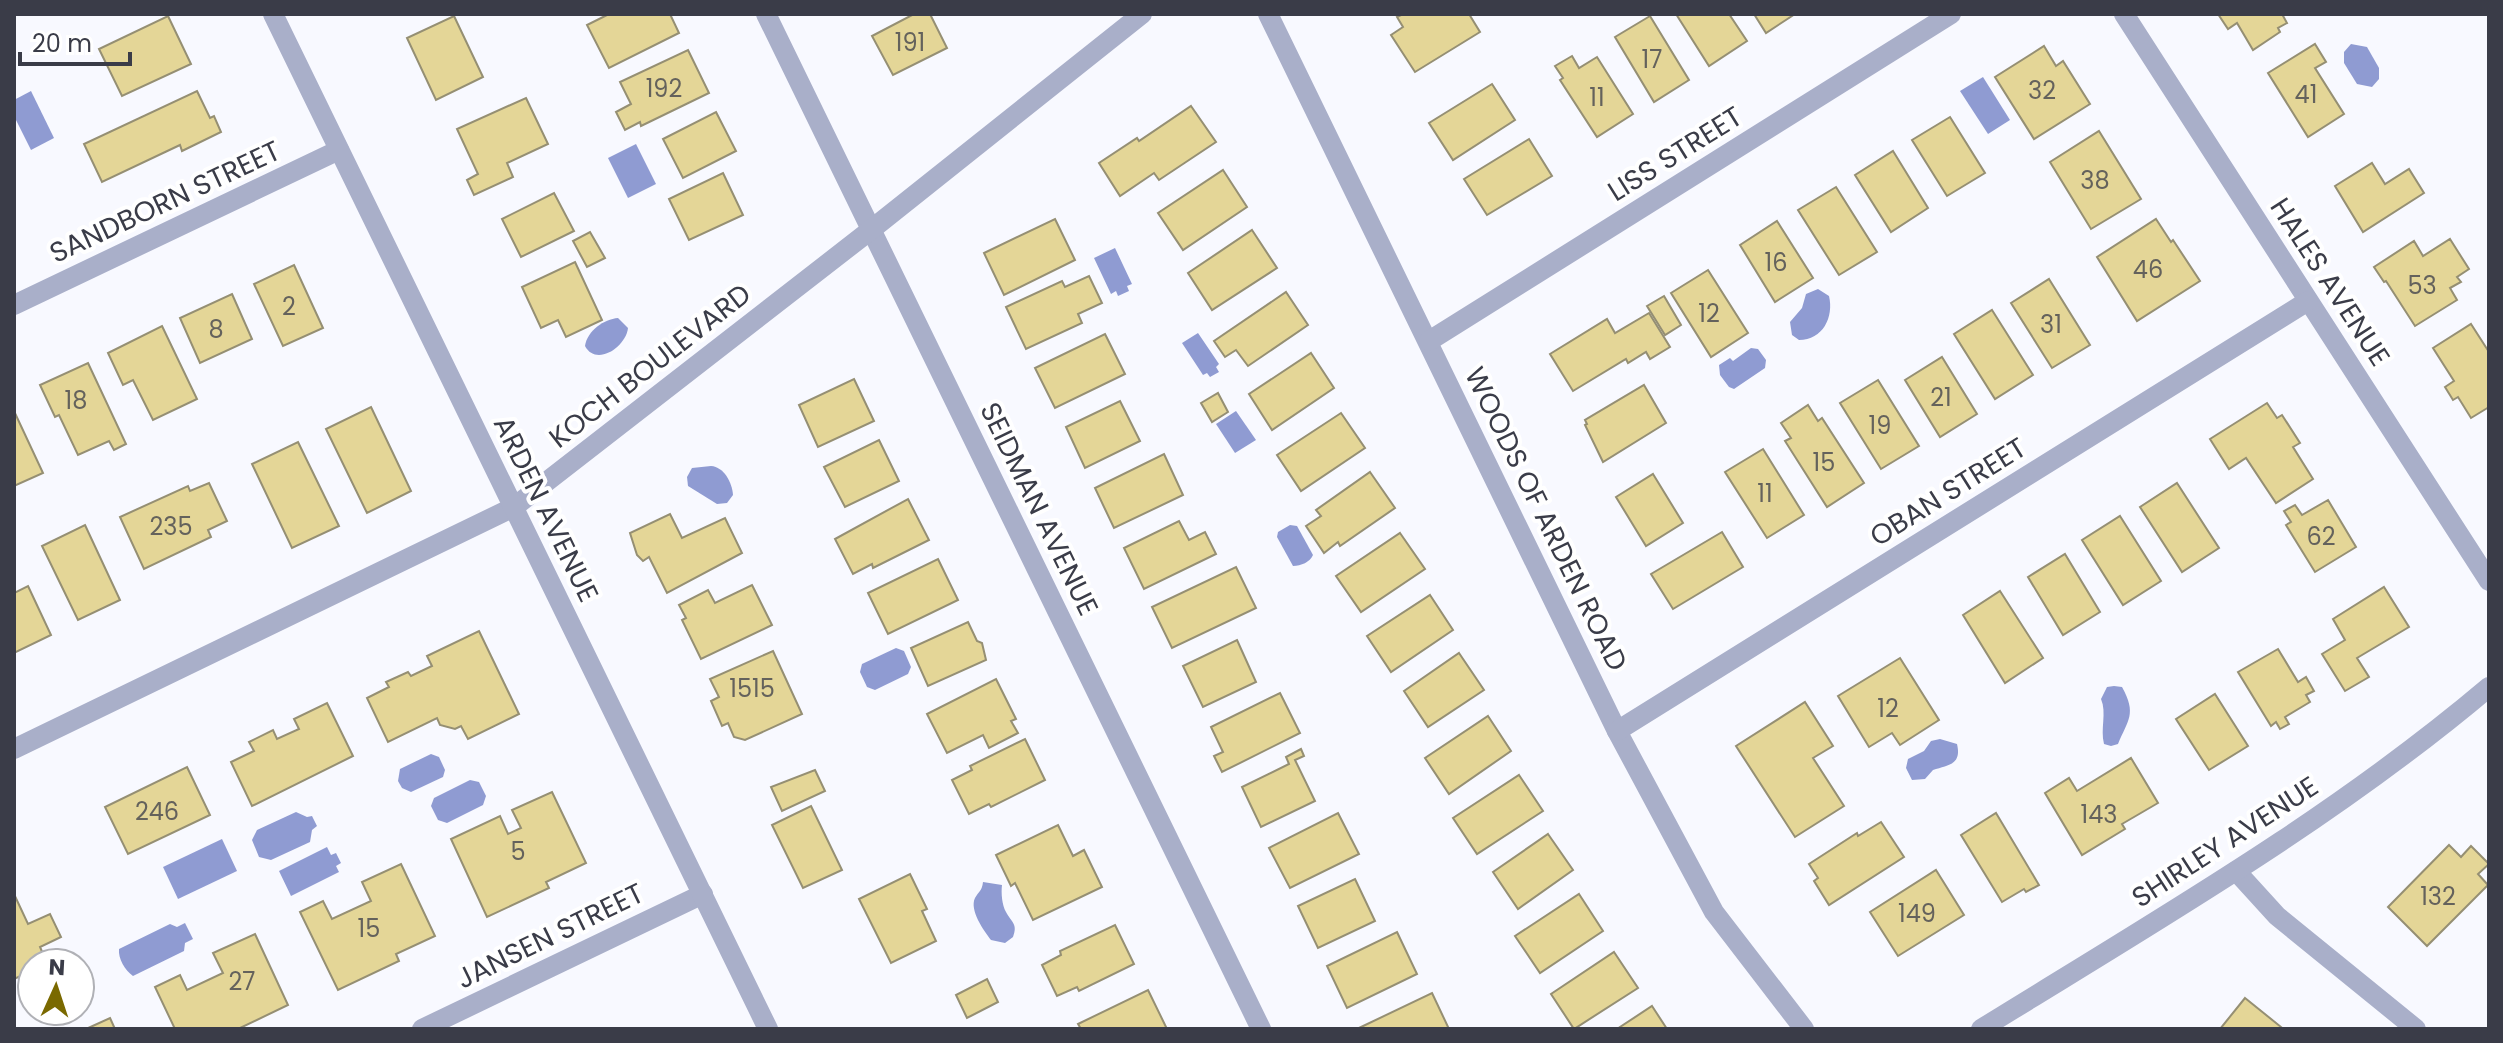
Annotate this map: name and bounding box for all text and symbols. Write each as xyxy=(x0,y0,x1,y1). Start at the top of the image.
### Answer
scale bar xyxy=(20,16,130,66)
house number: 191 xyxy=(895,26,925,59)
text: 20 m xyxy=(32,27,92,60)
house number: 17 xyxy=(1642,43,1662,76)
house number: 192 xyxy=(646,72,682,105)
house number: 32 xyxy=(2028,74,2056,107)
house number: 41 xyxy=(2295,78,2317,111)
house number: 11 xyxy=(1589,81,1605,114)
street label: LISS STREET xyxy=(1600,97,1750,211)
street label: SANDBORN STREET xyxy=(43,131,287,273)
house number: 38 xyxy=(2080,164,2110,197)
street label: HALES AVENUE xyxy=(2261,190,2399,374)
house number: 16 xyxy=(1765,246,1787,279)
house number: 46 xyxy=(2133,253,2163,286)
house number: 53 xyxy=(2407,269,2437,302)
street label: KOCH BOULEVARD xyxy=(541,275,759,457)
house number: 2 xyxy=(282,290,296,323)
house number: 12 xyxy=(1698,297,1720,330)
house number: 31 xyxy=(2040,308,2062,341)
house number: 8 xyxy=(208,313,224,346)
street label: WOODS OF ARDEN ROAD xyxy=(1455,361,1637,677)
house number: 21 xyxy=(1930,381,1952,414)
house number: 18 xyxy=(65,384,87,417)
street label: SEIDMAN AVENUE xyxy=(970,396,1108,622)
house number: 19 xyxy=(1869,409,1891,442)
street label: ARDEN AVENUE xyxy=(484,410,608,608)
street label: OBAN STREET xyxy=(1862,428,2034,556)
house number: 15 xyxy=(1813,446,1835,479)
house number: 11 xyxy=(1757,477,1773,510)
house number: 235 xyxy=(149,510,193,543)
house number: 62 xyxy=(2306,520,2336,553)
house number: 1515 xyxy=(729,672,775,705)
house number: 12 xyxy=(1877,692,1899,725)
street label: SHIRLEY AVENUE xyxy=(2124,767,2326,917)
house number: 246 xyxy=(135,795,179,828)
house number: 143 xyxy=(2081,798,2117,831)
house number: 5 xyxy=(510,835,526,868)
street label: JANSEN STREET xyxy=(450,874,650,998)
house number: 132 xyxy=(2420,880,2456,913)
house number: 149 xyxy=(1898,897,1936,930)
house number: 15 xyxy=(358,912,380,945)
north arrow xyxy=(16,947,96,1027)
text: N xyxy=(48,952,66,983)
house number: 27 xyxy=(229,965,255,998)

